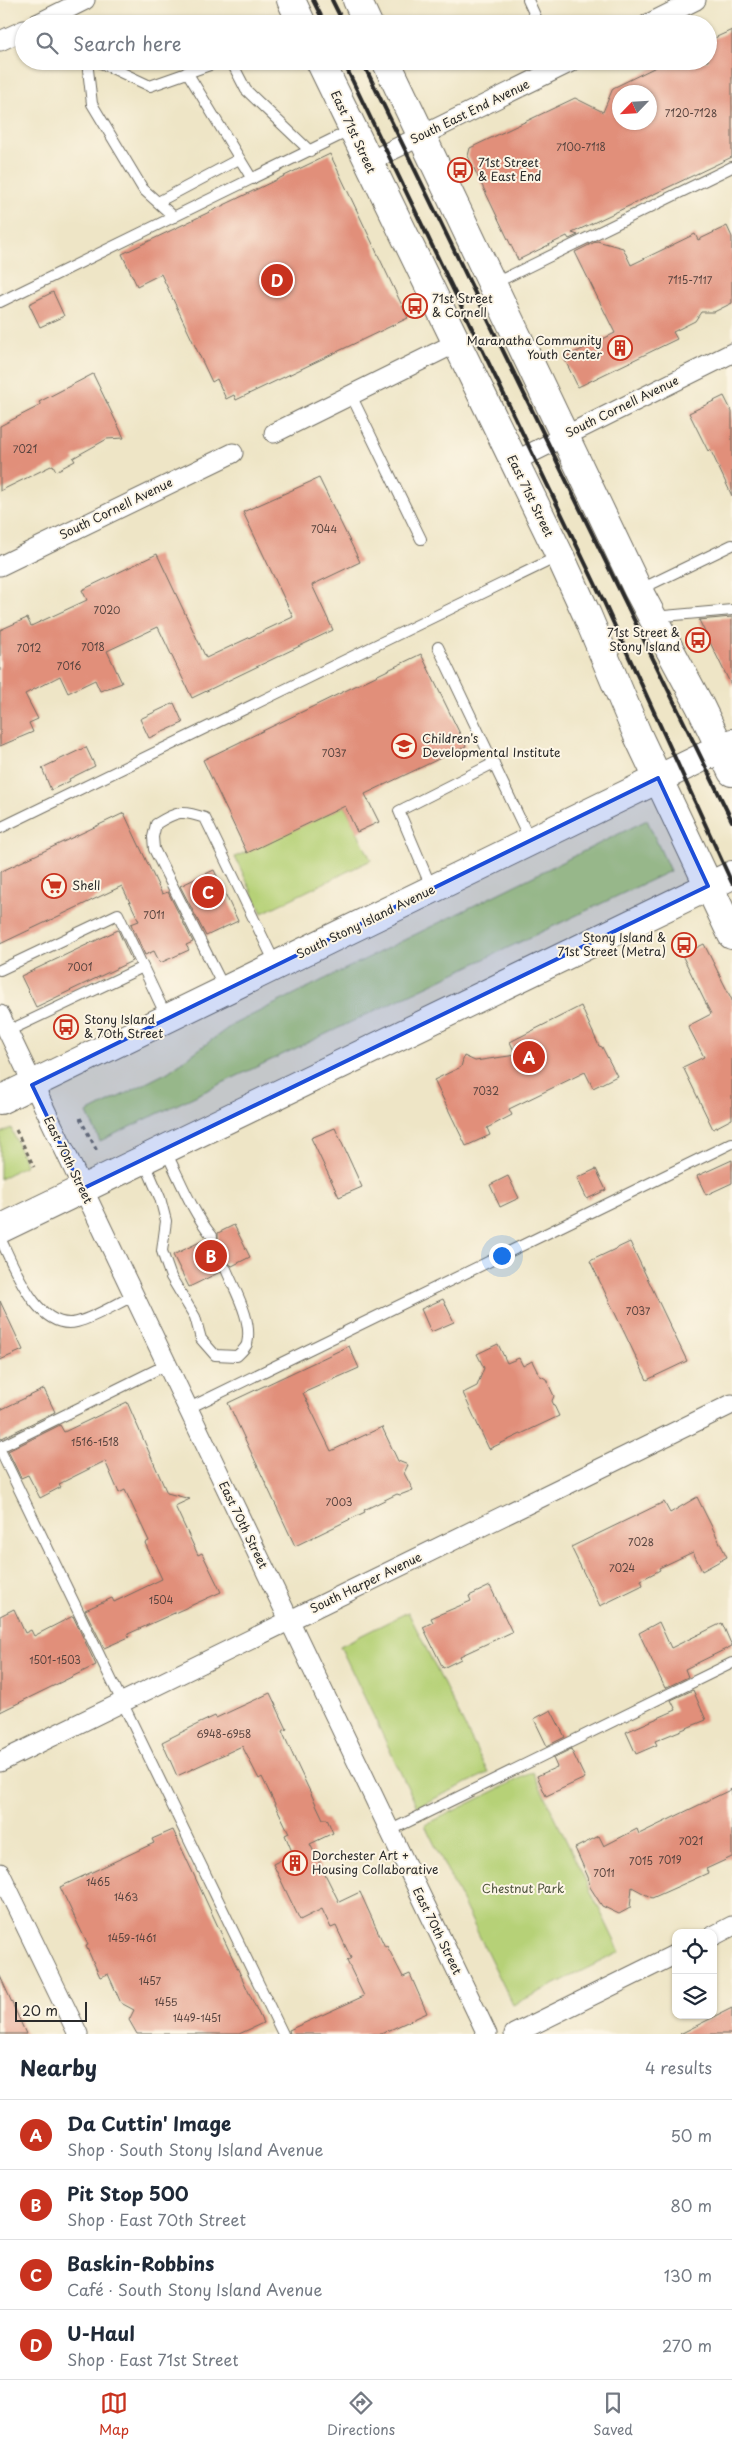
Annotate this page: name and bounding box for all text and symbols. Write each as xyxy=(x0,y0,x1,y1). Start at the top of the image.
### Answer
search box xyxy=(15,15,717,70)
icon: search xyxy=(33,29,61,57)
text: Search here xyxy=(73,29,182,57)
street label: South East End Avenue xyxy=(407,74,533,148)
north arrow xyxy=(612,85,657,130)
street label: East 71st Street xyxy=(327,87,381,176)
house number: 7120-7128 xyxy=(665,105,717,120)
house number: 7100-7118 xyxy=(556,139,606,154)
place label: 71st Street & East End xyxy=(478,153,541,185)
bus stop icon: 71st Street & East End xyxy=(447,157,473,183)
pin: D xyxy=(261,261,293,299)
house number: 7115-7117 xyxy=(668,272,713,287)
place label: 71st Street & Cornell xyxy=(432,289,493,321)
bus stop icon: 71st Street & Cornell xyxy=(402,293,428,319)
place label: Maranatha Community Youth Center xyxy=(467,331,602,363)
building icon: Maranatha Community Youth Center xyxy=(607,335,633,361)
street label: South Cornell Avenue xyxy=(562,371,681,441)
house number: 7021 xyxy=(13,441,37,456)
street label: East 71st Street xyxy=(503,451,559,540)
street label: South Cornell Avenue xyxy=(56,473,175,543)
house number: 7044 xyxy=(311,521,337,536)
house number: 7020 xyxy=(94,602,120,617)
place label: 71st Street & Stony Island xyxy=(607,623,681,655)
bus stop icon: 71st Street & Stony Island xyxy=(685,627,711,653)
house number: 7018 xyxy=(81,639,105,654)
house number: 7012 xyxy=(17,640,41,655)
house number: 7016 xyxy=(57,658,81,673)
place label: Children's Developmental Institute xyxy=(422,729,561,761)
school or university icon: Children's Developmental Institute xyxy=(391,733,417,759)
house number: 7037 xyxy=(322,745,347,760)
supermarket icon: Shell xyxy=(41,873,67,899)
pin: C xyxy=(192,873,224,911)
place label: Shell xyxy=(72,876,100,894)
street label: South Stony Island Avenue xyxy=(293,880,438,963)
house number: 7011 xyxy=(143,907,165,922)
place label: Stony Island & 71st Street (Metra) xyxy=(557,928,666,960)
bus stop icon: Stony Island & 71st Street (Metra) xyxy=(671,932,697,958)
house number: 7001 xyxy=(68,959,92,974)
place label: Stony Island & 70th Street xyxy=(84,1010,163,1042)
bus stop icon: Stony Island & 70th Street xyxy=(53,1014,79,1040)
pin: A xyxy=(513,1038,545,1076)
house number: 7032 xyxy=(473,1083,499,1098)
street label: East 70th Street xyxy=(40,1113,98,1206)
pin: B xyxy=(195,1237,227,1275)
your location xyxy=(489,1243,515,1269)
house number: 7037 xyxy=(626,1303,651,1318)
house number: 1516-1518 xyxy=(71,1434,119,1449)
street label: East 70th Street xyxy=(215,1478,273,1571)
house number: 7003 xyxy=(326,1494,352,1509)
house number: 7028 xyxy=(628,1534,654,1549)
street label: South Harper Avenue xyxy=(307,1547,425,1617)
house number: 7024 xyxy=(609,1560,635,1575)
house number: 1504 xyxy=(149,1592,174,1607)
house number: 1501-1503 xyxy=(29,1652,81,1667)
house number: 6948-6958 xyxy=(197,1726,251,1741)
house number: 7021 xyxy=(679,1833,703,1848)
place label: Dorchester Art + Housing Collaborative xyxy=(312,1846,438,1878)
building icon: Dorchester Art + Housing Collaborative xyxy=(282,1850,308,1876)
house number: 7019 xyxy=(658,1852,682,1867)
house number: 7015 xyxy=(629,1853,653,1868)
house number: 7011 xyxy=(593,1865,615,1880)
house number: 1465 xyxy=(86,1874,110,1889)
park label: Chestnut Park xyxy=(482,1879,564,1897)
street label: East 70th Street xyxy=(409,1884,467,1977)
house number: 1463 xyxy=(114,1889,138,1904)
map controls xyxy=(672,1929,717,2019)
button: locate xyxy=(672,1929,717,1974)
house number: 1459-1461 xyxy=(108,1930,156,1945)
house number: 1457 xyxy=(139,1973,162,1988)
button: layers xyxy=(672,1974,717,2019)
house number: 1455 xyxy=(155,1994,178,2009)
scale bar xyxy=(15,1999,88,2022)
text: 20 m xyxy=(22,2000,58,2021)
house number: 1449-1451 xyxy=(173,2010,221,2025)
text: Nearby xyxy=(20,2051,97,2083)
text: 4 results xyxy=(645,2055,712,2079)
text: Da Cuttin' Image xyxy=(67,2109,231,2137)
text: A xyxy=(30,2123,42,2147)
text: 50 m xyxy=(671,2123,712,2147)
text: Shop · South Stony Island Avenue xyxy=(67,2137,324,2161)
text: Pit Stop 500 xyxy=(67,2179,189,2207)
text: B xyxy=(31,2193,41,2217)
text: 80 m xyxy=(670,2193,712,2217)
text: Shop · East 70th Street xyxy=(67,2207,246,2231)
text: Baskin-Robbins xyxy=(67,2249,214,2277)
text: C xyxy=(30,2263,42,2287)
text: 130 m xyxy=(664,2263,712,2287)
text: Café · South Stony Island Avenue xyxy=(67,2277,322,2301)
text: U-Haul xyxy=(67,2319,135,2347)
text: D xyxy=(30,2333,42,2357)
text: 270 m xyxy=(662,2333,712,2357)
text: Shop · East 71st Street xyxy=(67,2347,238,2371)
tab: Map xyxy=(99,2389,129,2440)
tab: Directions xyxy=(327,2389,395,2440)
tab: Saved xyxy=(593,2389,633,2440)

